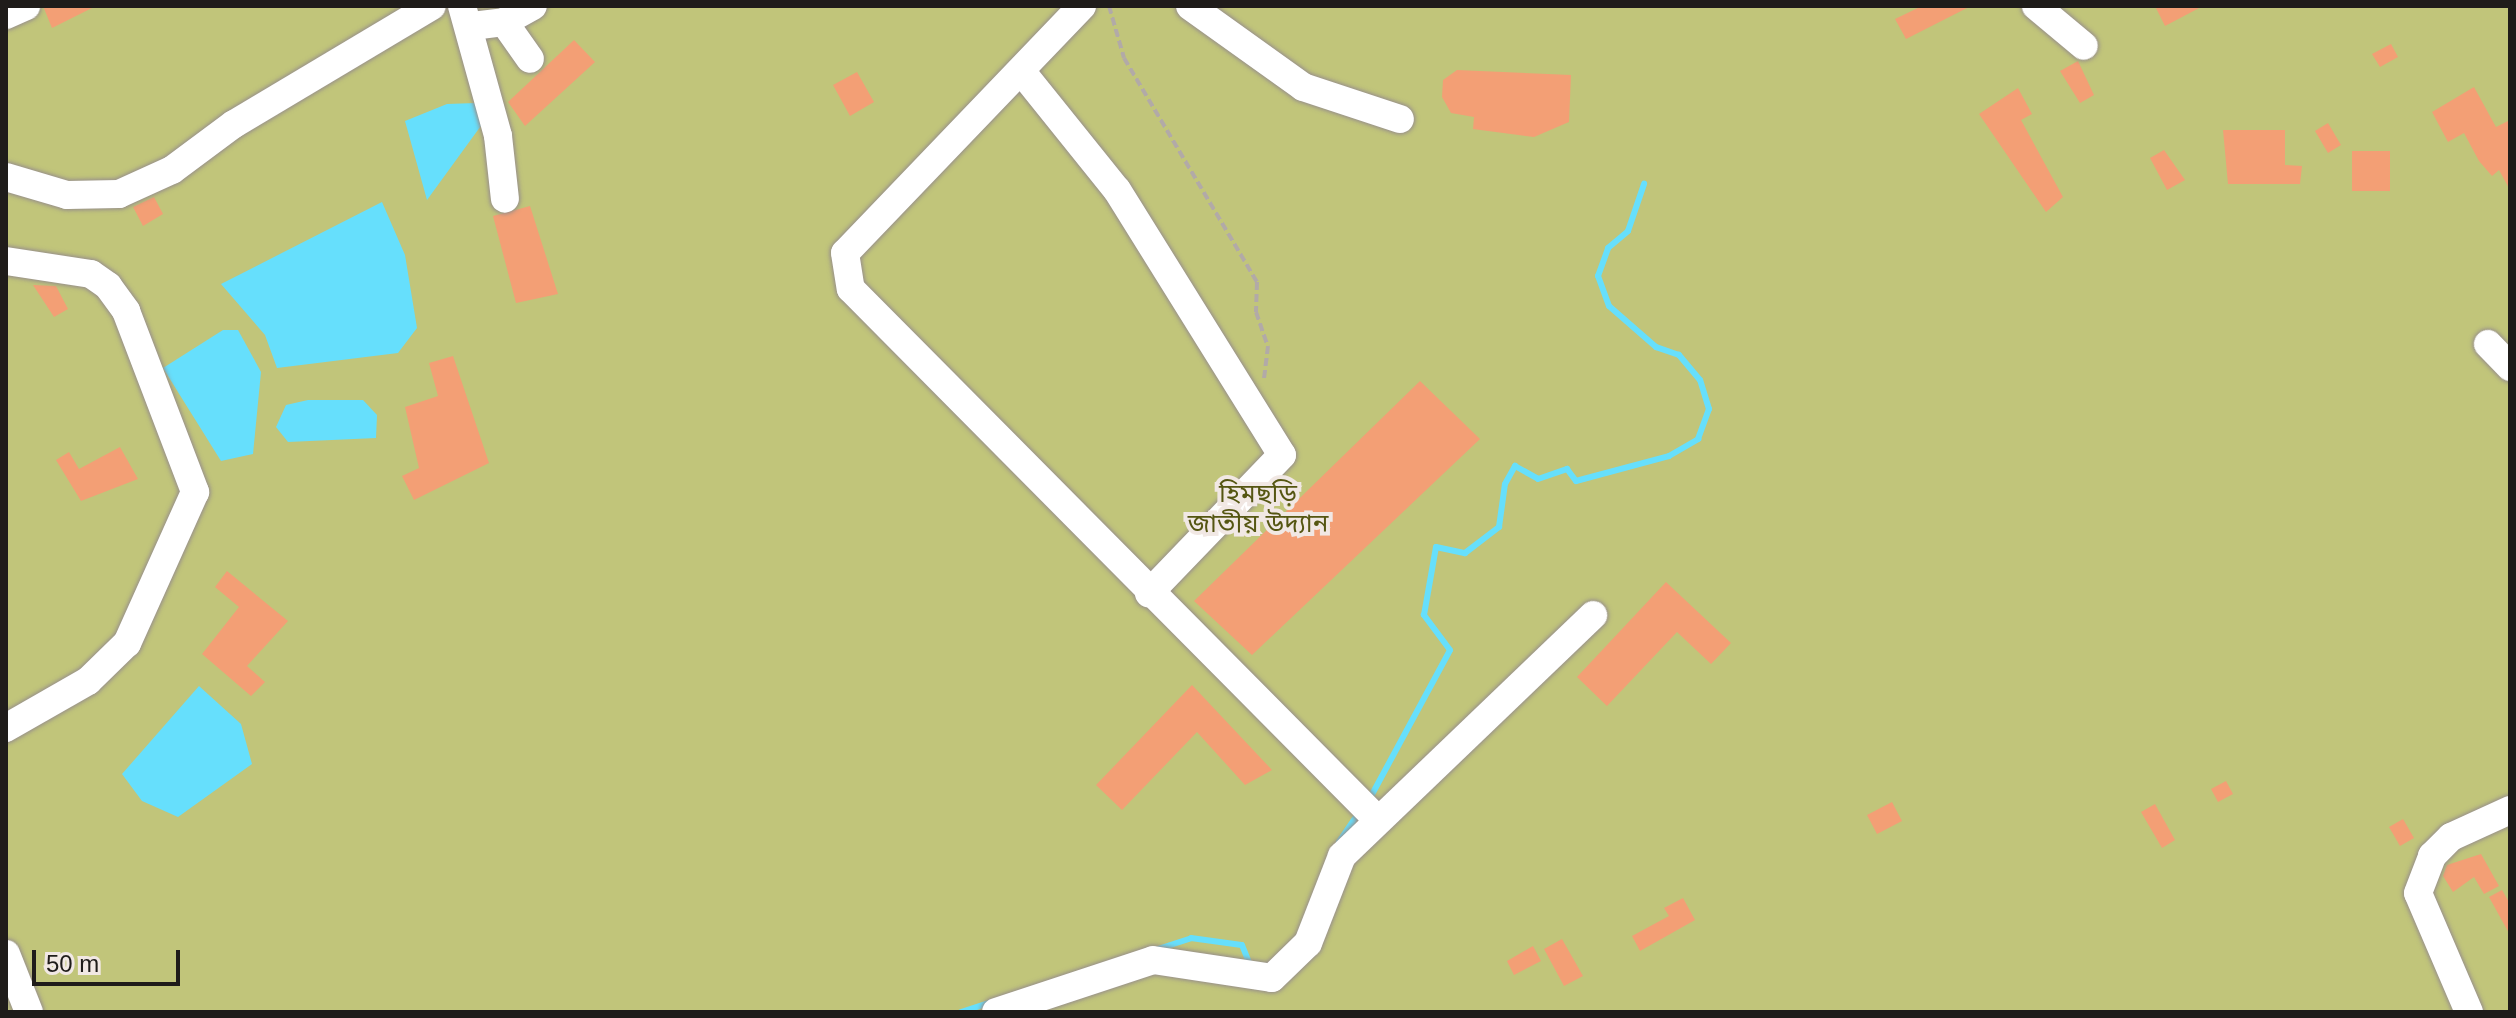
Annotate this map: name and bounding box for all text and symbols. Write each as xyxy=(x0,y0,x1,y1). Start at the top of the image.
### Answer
park label: হিমছড়ি জাতীয় উদ্যান xyxy=(1188,478,1328,540)
scale bar xyxy=(36,934,184,984)
text: 50 m xyxy=(46,950,99,977)

